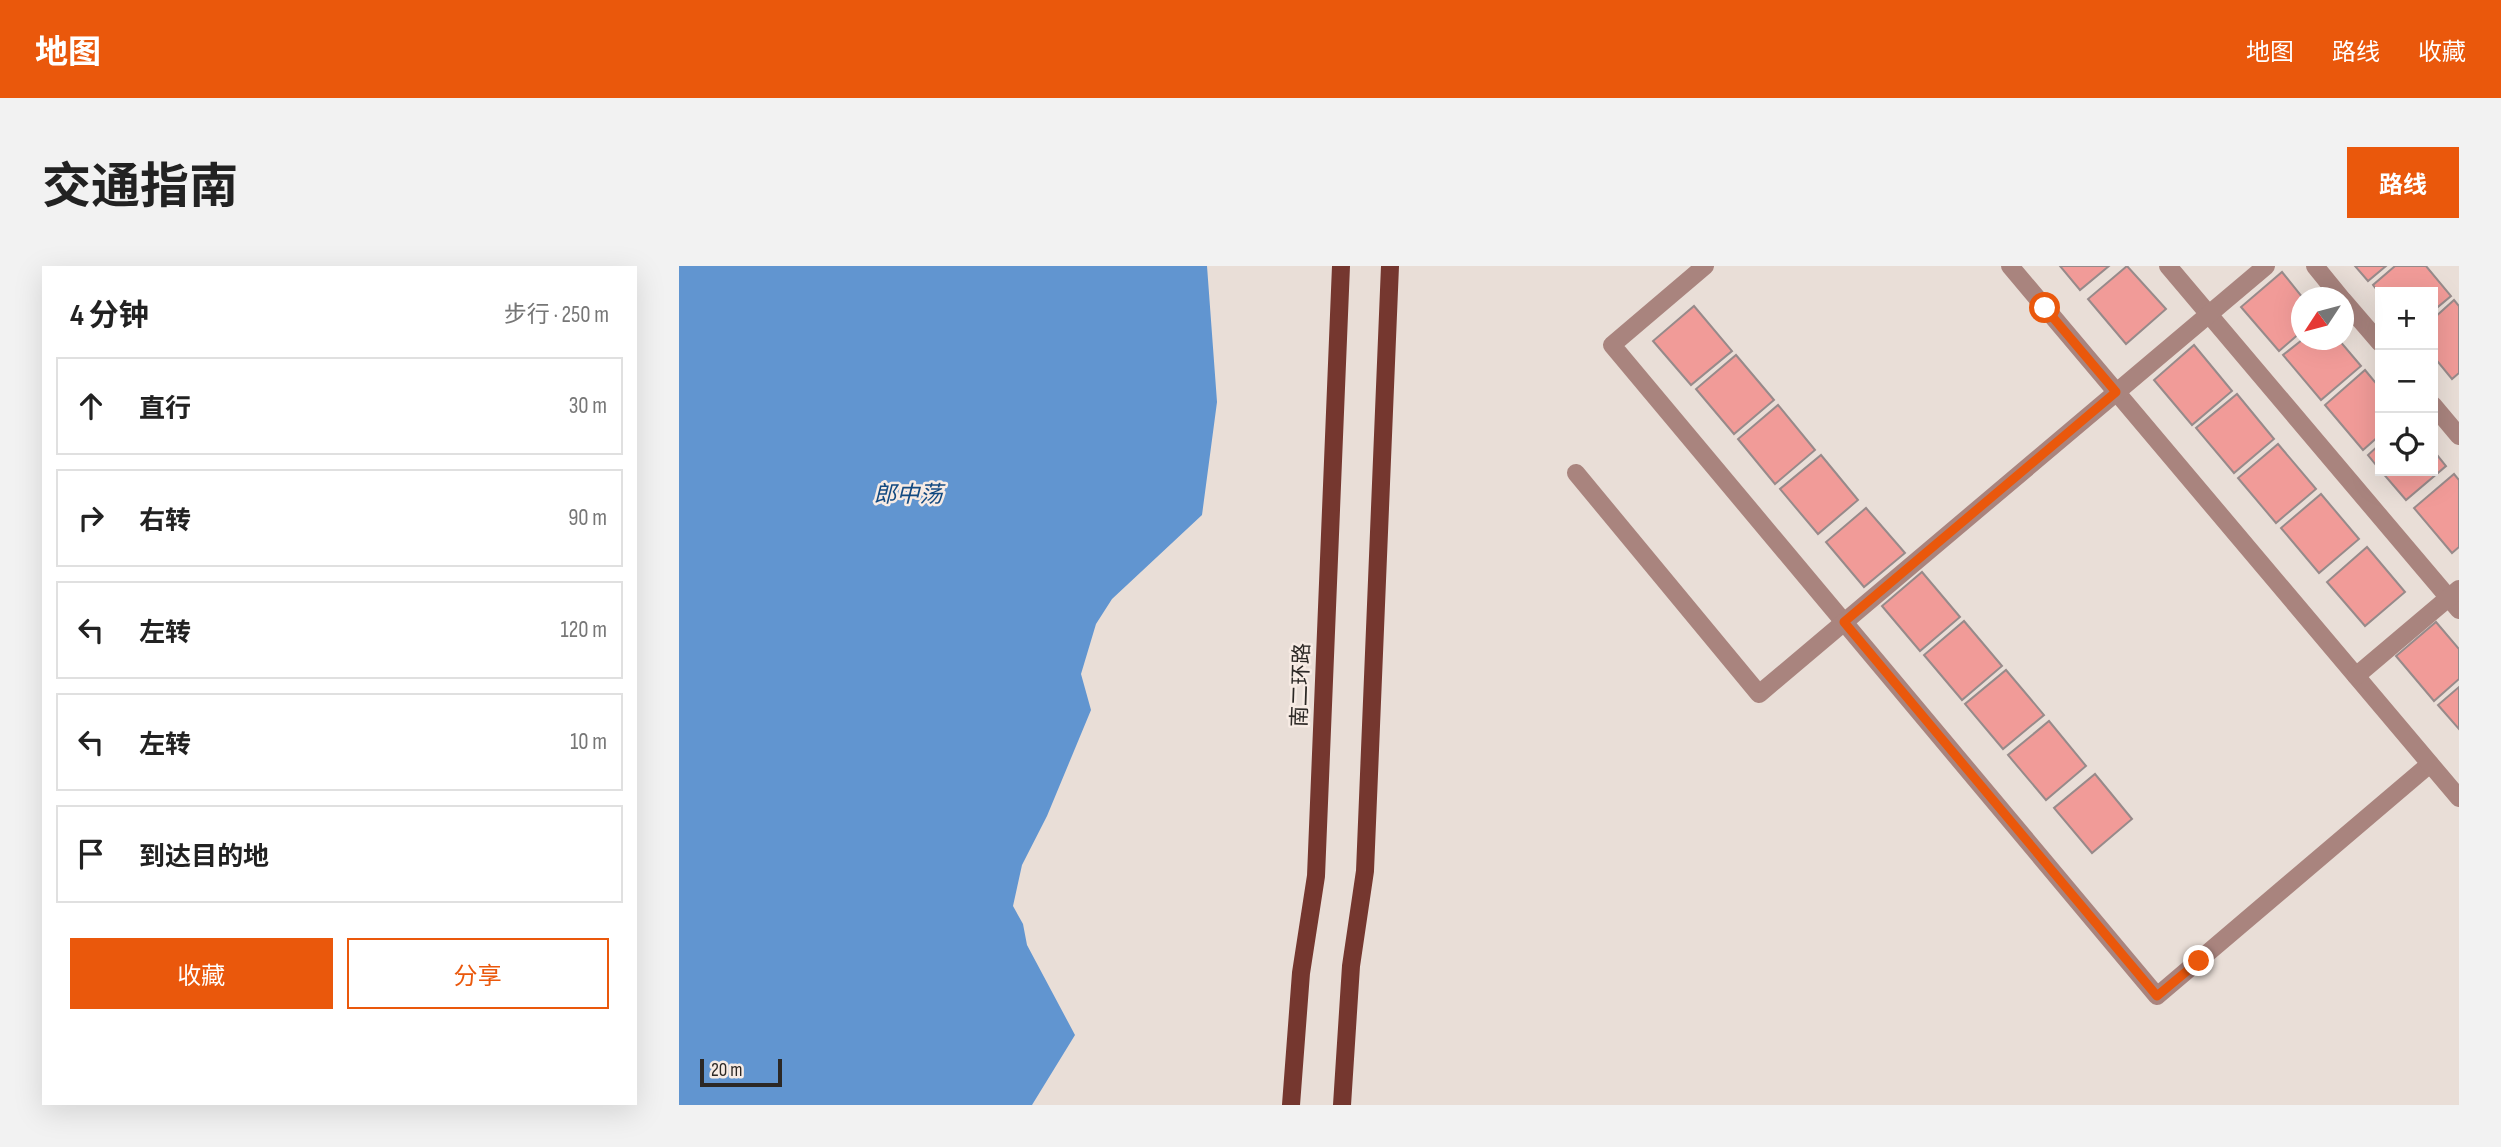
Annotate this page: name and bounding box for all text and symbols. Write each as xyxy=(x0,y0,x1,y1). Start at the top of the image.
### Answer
text: 地图 xyxy=(35,33,101,73)
text: 地图 xyxy=(2246,38,2294,67)
text: 路线 xyxy=(2332,38,2380,67)
text: 收藏 xyxy=(2418,38,2466,67)
button: 路线 xyxy=(2347,147,2459,218)
text: 交通指南 xyxy=(42,159,238,218)
north arrow xyxy=(2291,287,2354,350)
map controls xyxy=(2375,287,2438,476)
button: + xyxy=(2375,287,2438,350)
route start xyxy=(2029,292,2060,323)
text: 4 分钟 xyxy=(70,298,149,334)
text: 步行 · 250 m xyxy=(504,301,609,329)
button: − xyxy=(2375,350,2438,413)
icon: ahead xyxy=(72,387,110,425)
text: 30 m xyxy=(569,392,607,420)
text: 直行 xyxy=(139,394,191,425)
button: locate xyxy=(2375,413,2438,476)
water label: 郎中荡 xyxy=(874,481,947,509)
icon: right xyxy=(72,499,110,537)
text: 90 m xyxy=(568,504,607,532)
text: 右转 xyxy=(139,506,191,537)
icon: left xyxy=(72,611,110,649)
text: 120 m xyxy=(561,616,607,644)
text: 左转 xyxy=(139,618,191,649)
street label: 南二环路 xyxy=(1287,643,1315,727)
icon: left xyxy=(72,723,110,761)
text: 10 m xyxy=(570,728,607,756)
text: 左转 xyxy=(139,730,191,761)
icon: arrive xyxy=(72,835,110,873)
text: 到达目的地 xyxy=(139,842,269,873)
button: 收藏 xyxy=(70,938,333,1009)
button: 分享 xyxy=(347,938,609,1009)
route end xyxy=(2183,945,2214,976)
scale bar xyxy=(700,1056,782,1088)
text: 20 m xyxy=(711,1059,743,1082)

